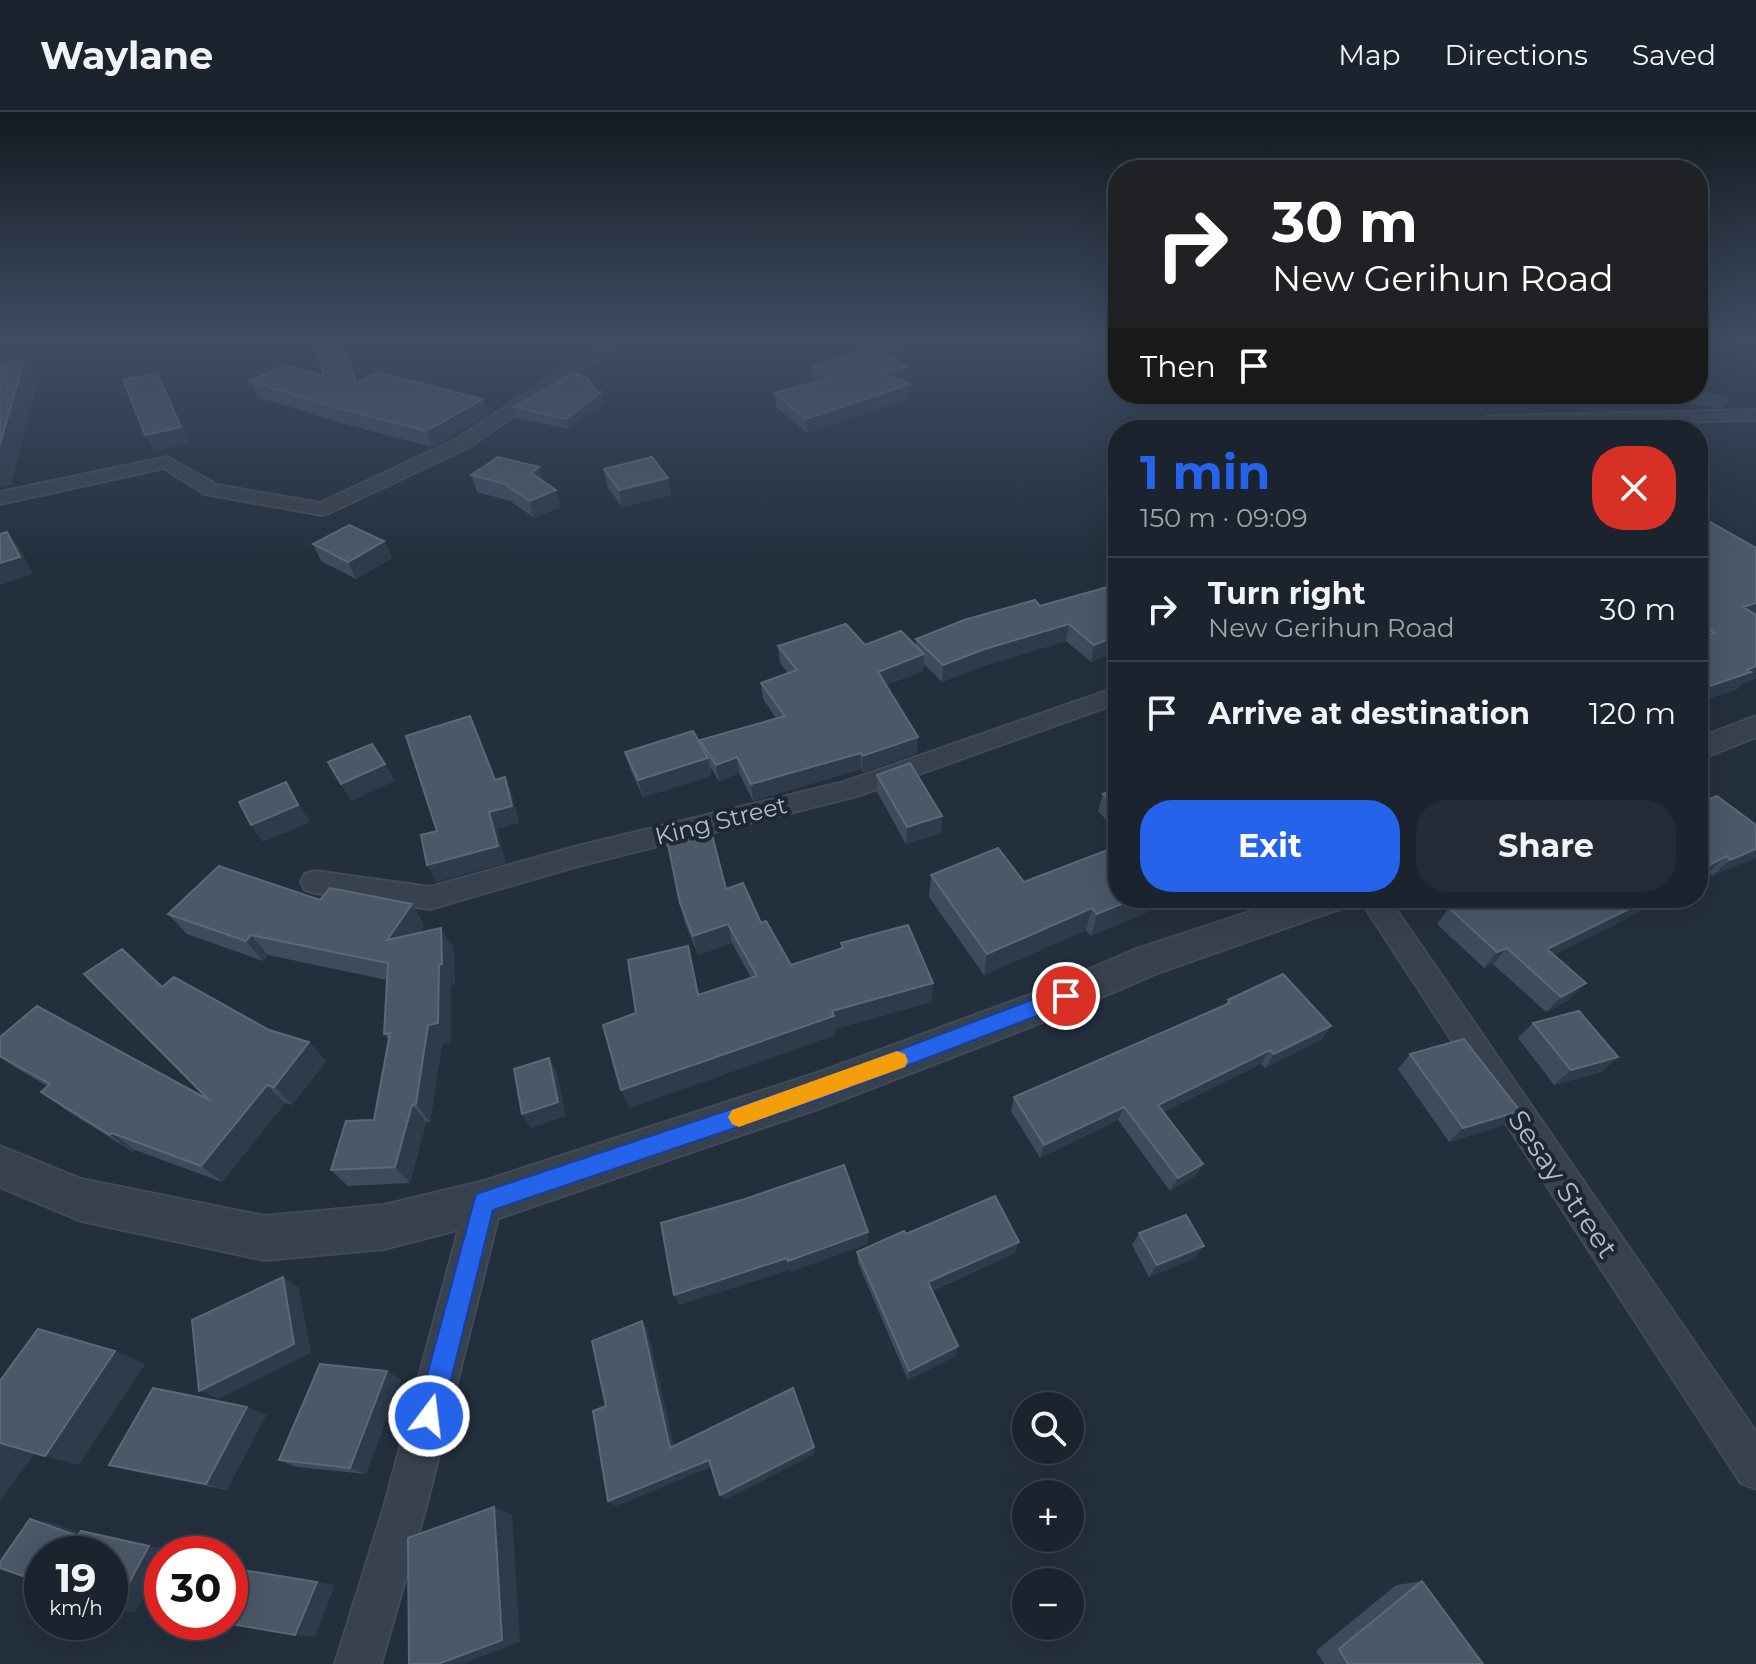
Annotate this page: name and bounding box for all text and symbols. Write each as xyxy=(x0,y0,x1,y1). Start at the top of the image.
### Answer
text: Waylane xyxy=(40,32,213,79)
text: Map xyxy=(1338,38,1400,72)
text: Directions xyxy=(1444,38,1588,72)
text: Saved xyxy=(1632,38,1716,72)
text: 30 m xyxy=(1272,188,1418,256)
icon: right xyxy=(1140,192,1244,296)
text: New Gerihun Road xyxy=(1272,256,1614,300)
icon: arrive xyxy=(1232,344,1276,388)
text: Then xyxy=(1140,348,1216,385)
text: 1 min xyxy=(1140,443,1270,501)
button: close xyxy=(1592,446,1676,530)
text: 150 m · 09:09 xyxy=(1140,502,1308,534)
text: Turn right xyxy=(1208,575,1365,612)
icon: right xyxy=(1140,587,1184,631)
text: 30 m xyxy=(1600,591,1676,628)
text: New Gerihun Road xyxy=(1208,612,1455,644)
icon: arrive xyxy=(1140,691,1184,735)
text: Arrive at destination xyxy=(1208,695,1530,732)
text: 120 m xyxy=(1589,695,1676,732)
street label: King Street xyxy=(652,790,790,851)
button: Exit xyxy=(1140,800,1400,892)
button: Share xyxy=(1416,800,1676,892)
pin xyxy=(1032,962,1100,1030)
icon: arrive xyxy=(1044,974,1088,1018)
street label: Sesay Street xyxy=(1501,1104,1625,1264)
position arrow xyxy=(387,1374,471,1458)
map controls xyxy=(1012,1392,1084,1640)
button: search xyxy=(1012,1392,1084,1464)
button: + xyxy=(1012,1480,1084,1552)
speed limit sign: 30 xyxy=(144,1536,248,1640)
text: 19 xyxy=(55,1553,97,1602)
button: − xyxy=(1012,1568,1084,1640)
text: km/h xyxy=(49,1596,103,1620)

